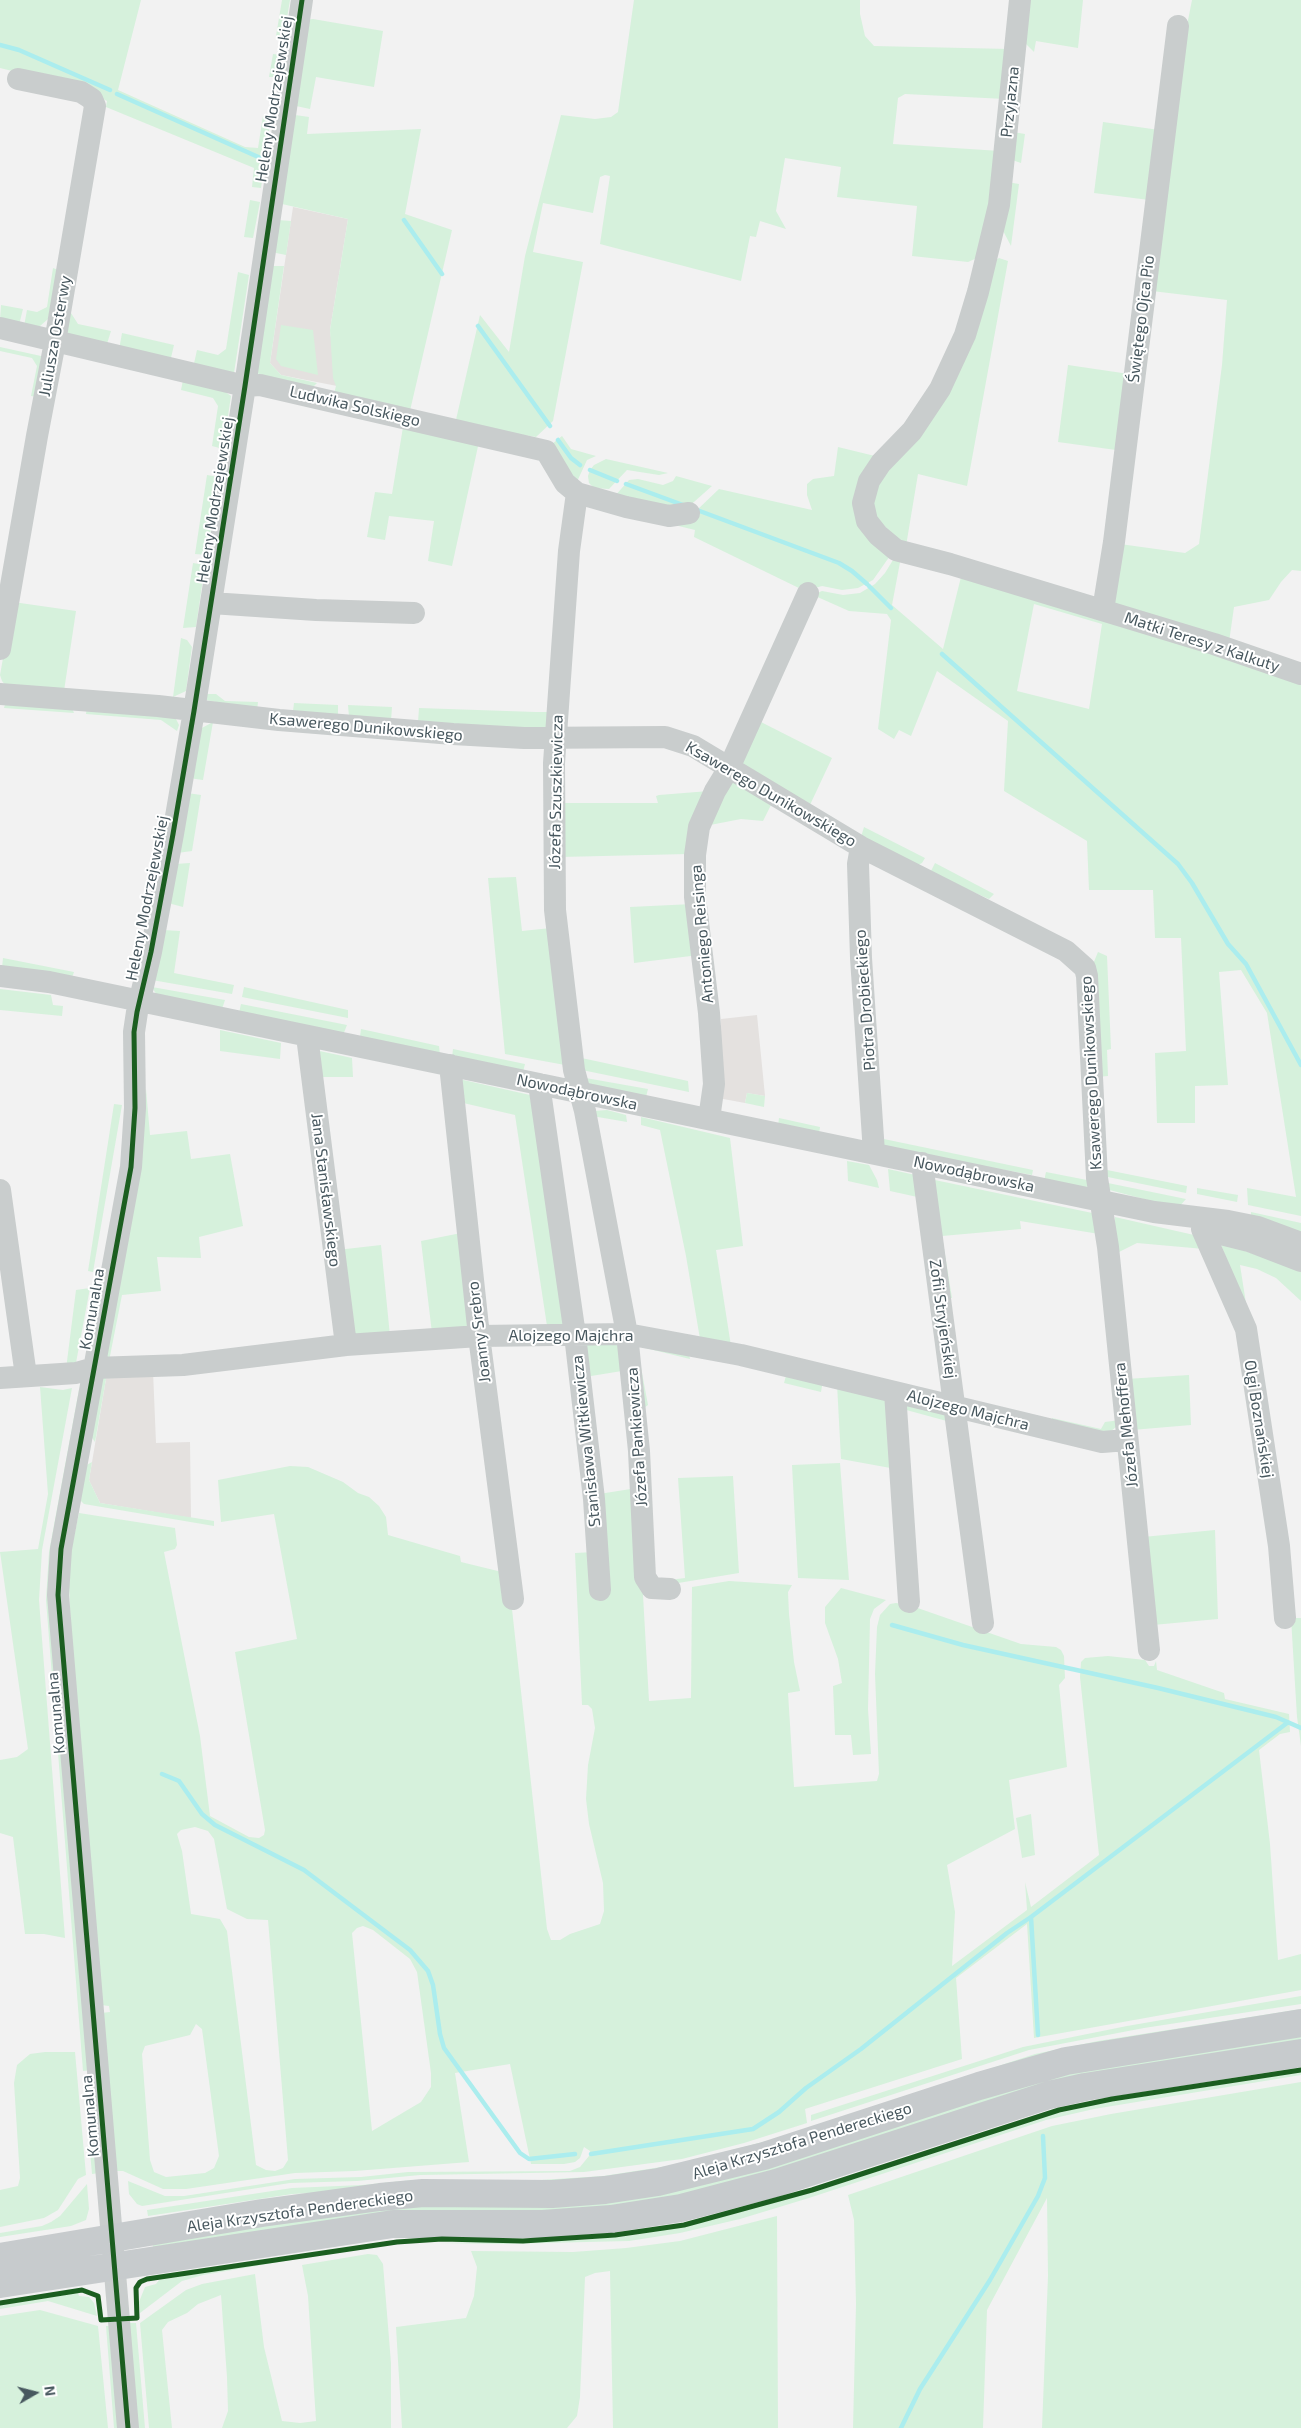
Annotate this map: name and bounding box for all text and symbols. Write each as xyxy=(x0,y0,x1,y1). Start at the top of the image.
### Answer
street label: Heleny Modrzejewskiej xyxy=(251,15,297,183)
street label: Przyjazna xyxy=(997,65,1023,139)
street label: Świętego Ojca Pio xyxy=(1124,254,1158,384)
street label: Juliusza Osterwy xyxy=(35,274,75,398)
street label: Ludwika Solskiego xyxy=(288,382,422,430)
street label: Heleny Modrzejewskiej xyxy=(192,416,238,584)
street label: Matki Teresy z Kalkuty xyxy=(1122,608,1282,676)
street label: Ksawerego Dunikowskiego xyxy=(268,709,464,745)
street label: Józefa Szuszkiewicza xyxy=(545,714,567,870)
street label: Ksawerego Dunikowskiego xyxy=(682,737,860,851)
street label: Heleny Modrzejewskiej xyxy=(122,814,172,982)
street label: Antoniego Reisinga xyxy=(686,864,718,1004)
street label: Piotra Drobieckiego xyxy=(850,929,880,1071)
street label: Ksawerego Dunikowskiego xyxy=(1076,975,1106,1171)
street label: Nowodąbrowska xyxy=(515,1070,639,1114)
street label: Jana Stanisławskiego xyxy=(307,1112,345,1268)
street label: Nowodąbrowska xyxy=(912,1152,1036,1196)
street label: Zofii Stryjeńskiej xyxy=(925,1258,961,1380)
street label: Komunalna xyxy=(75,1267,109,1351)
street label: Joanny Srebro xyxy=(463,1280,495,1384)
street label: Alojzego Majchra xyxy=(508,1326,634,1346)
street label: Stanisława Witkiewicza xyxy=(567,1354,605,1528)
street label: Olgi Boznańskiej xyxy=(1240,1359,1278,1479)
street label: Józefa Mehoffera xyxy=(1110,1361,1142,1489)
street label: Józefa Pankiewicza xyxy=(623,1367,651,1507)
street label: Alojzego Majchra xyxy=(905,1386,1031,1434)
street label: Komunalna xyxy=(43,1671,69,1755)
street label: Komunalna xyxy=(77,2074,103,2158)
street label: Aleja Krzysztofa Pendereckiego xyxy=(690,2098,914,2184)
street label: Aleja Krzysztofa Pendereckiego xyxy=(186,2186,414,2236)
north arrow xyxy=(10,2368,60,2418)
text: N xyxy=(41,2385,59,2397)

